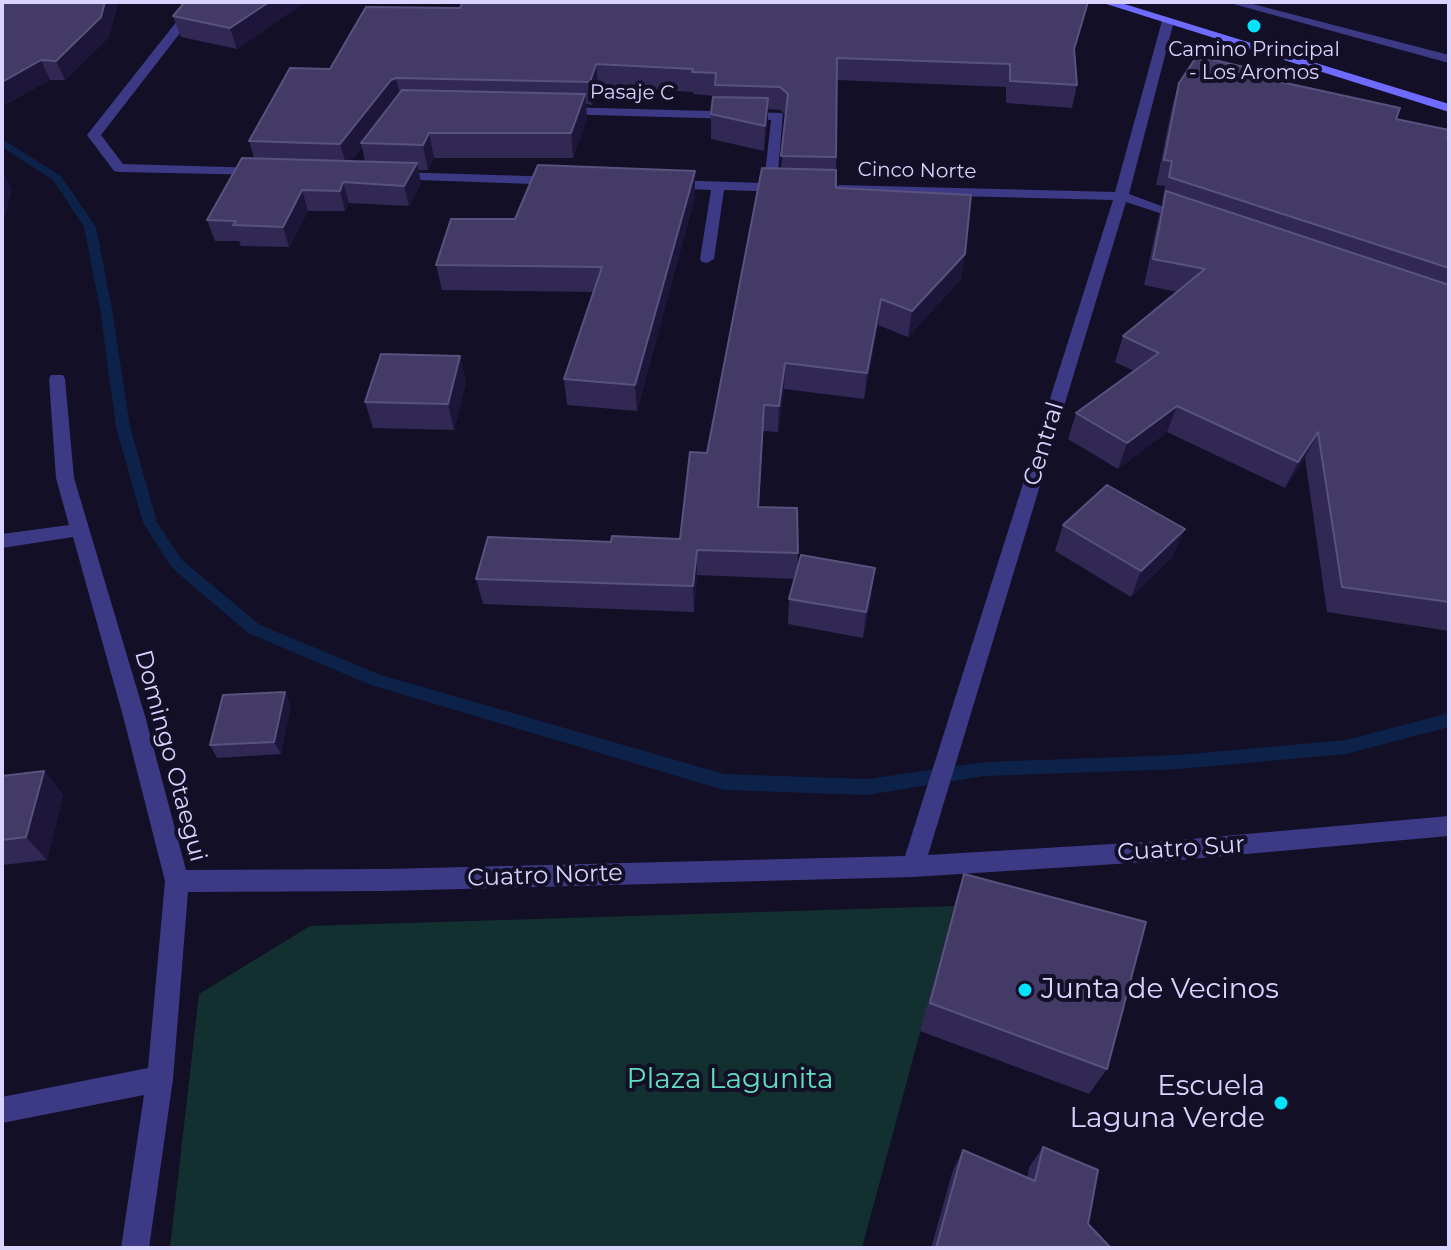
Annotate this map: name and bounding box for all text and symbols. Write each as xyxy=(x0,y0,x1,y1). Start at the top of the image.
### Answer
marker: Camino Principal - Los Aromos xyxy=(1245,17,1263,35)
place label: Camino Principal - Los Aromos xyxy=(1168,38,1340,85)
street label: Pasaje C xyxy=(590,80,674,106)
street label: Cinco Norte xyxy=(857,158,977,184)
street label: Central xyxy=(1018,399,1070,489)
street label: Domingo Otaegui xyxy=(128,647,212,865)
street label: Cuatro Sur xyxy=(1116,830,1246,868)
street label: Cuatro Norte xyxy=(467,859,623,893)
place label: Junta de Vecinos xyxy=(1041,973,1279,1007)
marker: Junta de Vecinos xyxy=(1016,981,1034,999)
park label: Plaza Lagunita xyxy=(627,1063,833,1097)
place label: Escuela Laguna Verde xyxy=(1070,1070,1265,1136)
marker: Escuela Laguna Verde xyxy=(1272,1094,1290,1112)

